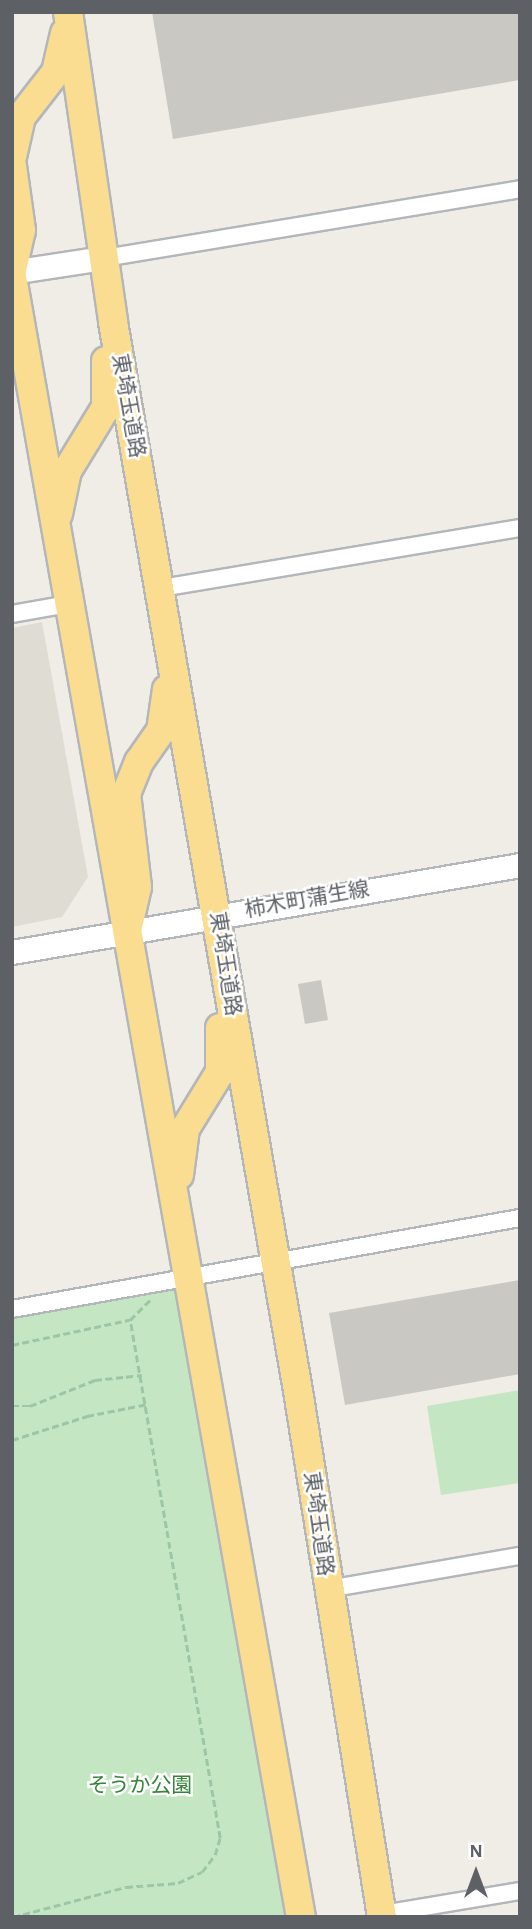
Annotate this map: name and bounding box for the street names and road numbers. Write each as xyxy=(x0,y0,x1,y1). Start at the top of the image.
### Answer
street label: 東埼玉道路 xyxy=(106,352,150,460)
street label: 柿木町蒲生線 xyxy=(243,877,371,923)
street label: 東埼玉道路 xyxy=(204,910,246,1018)
street label: 東埼玉道路 xyxy=(298,1470,338,1578)

